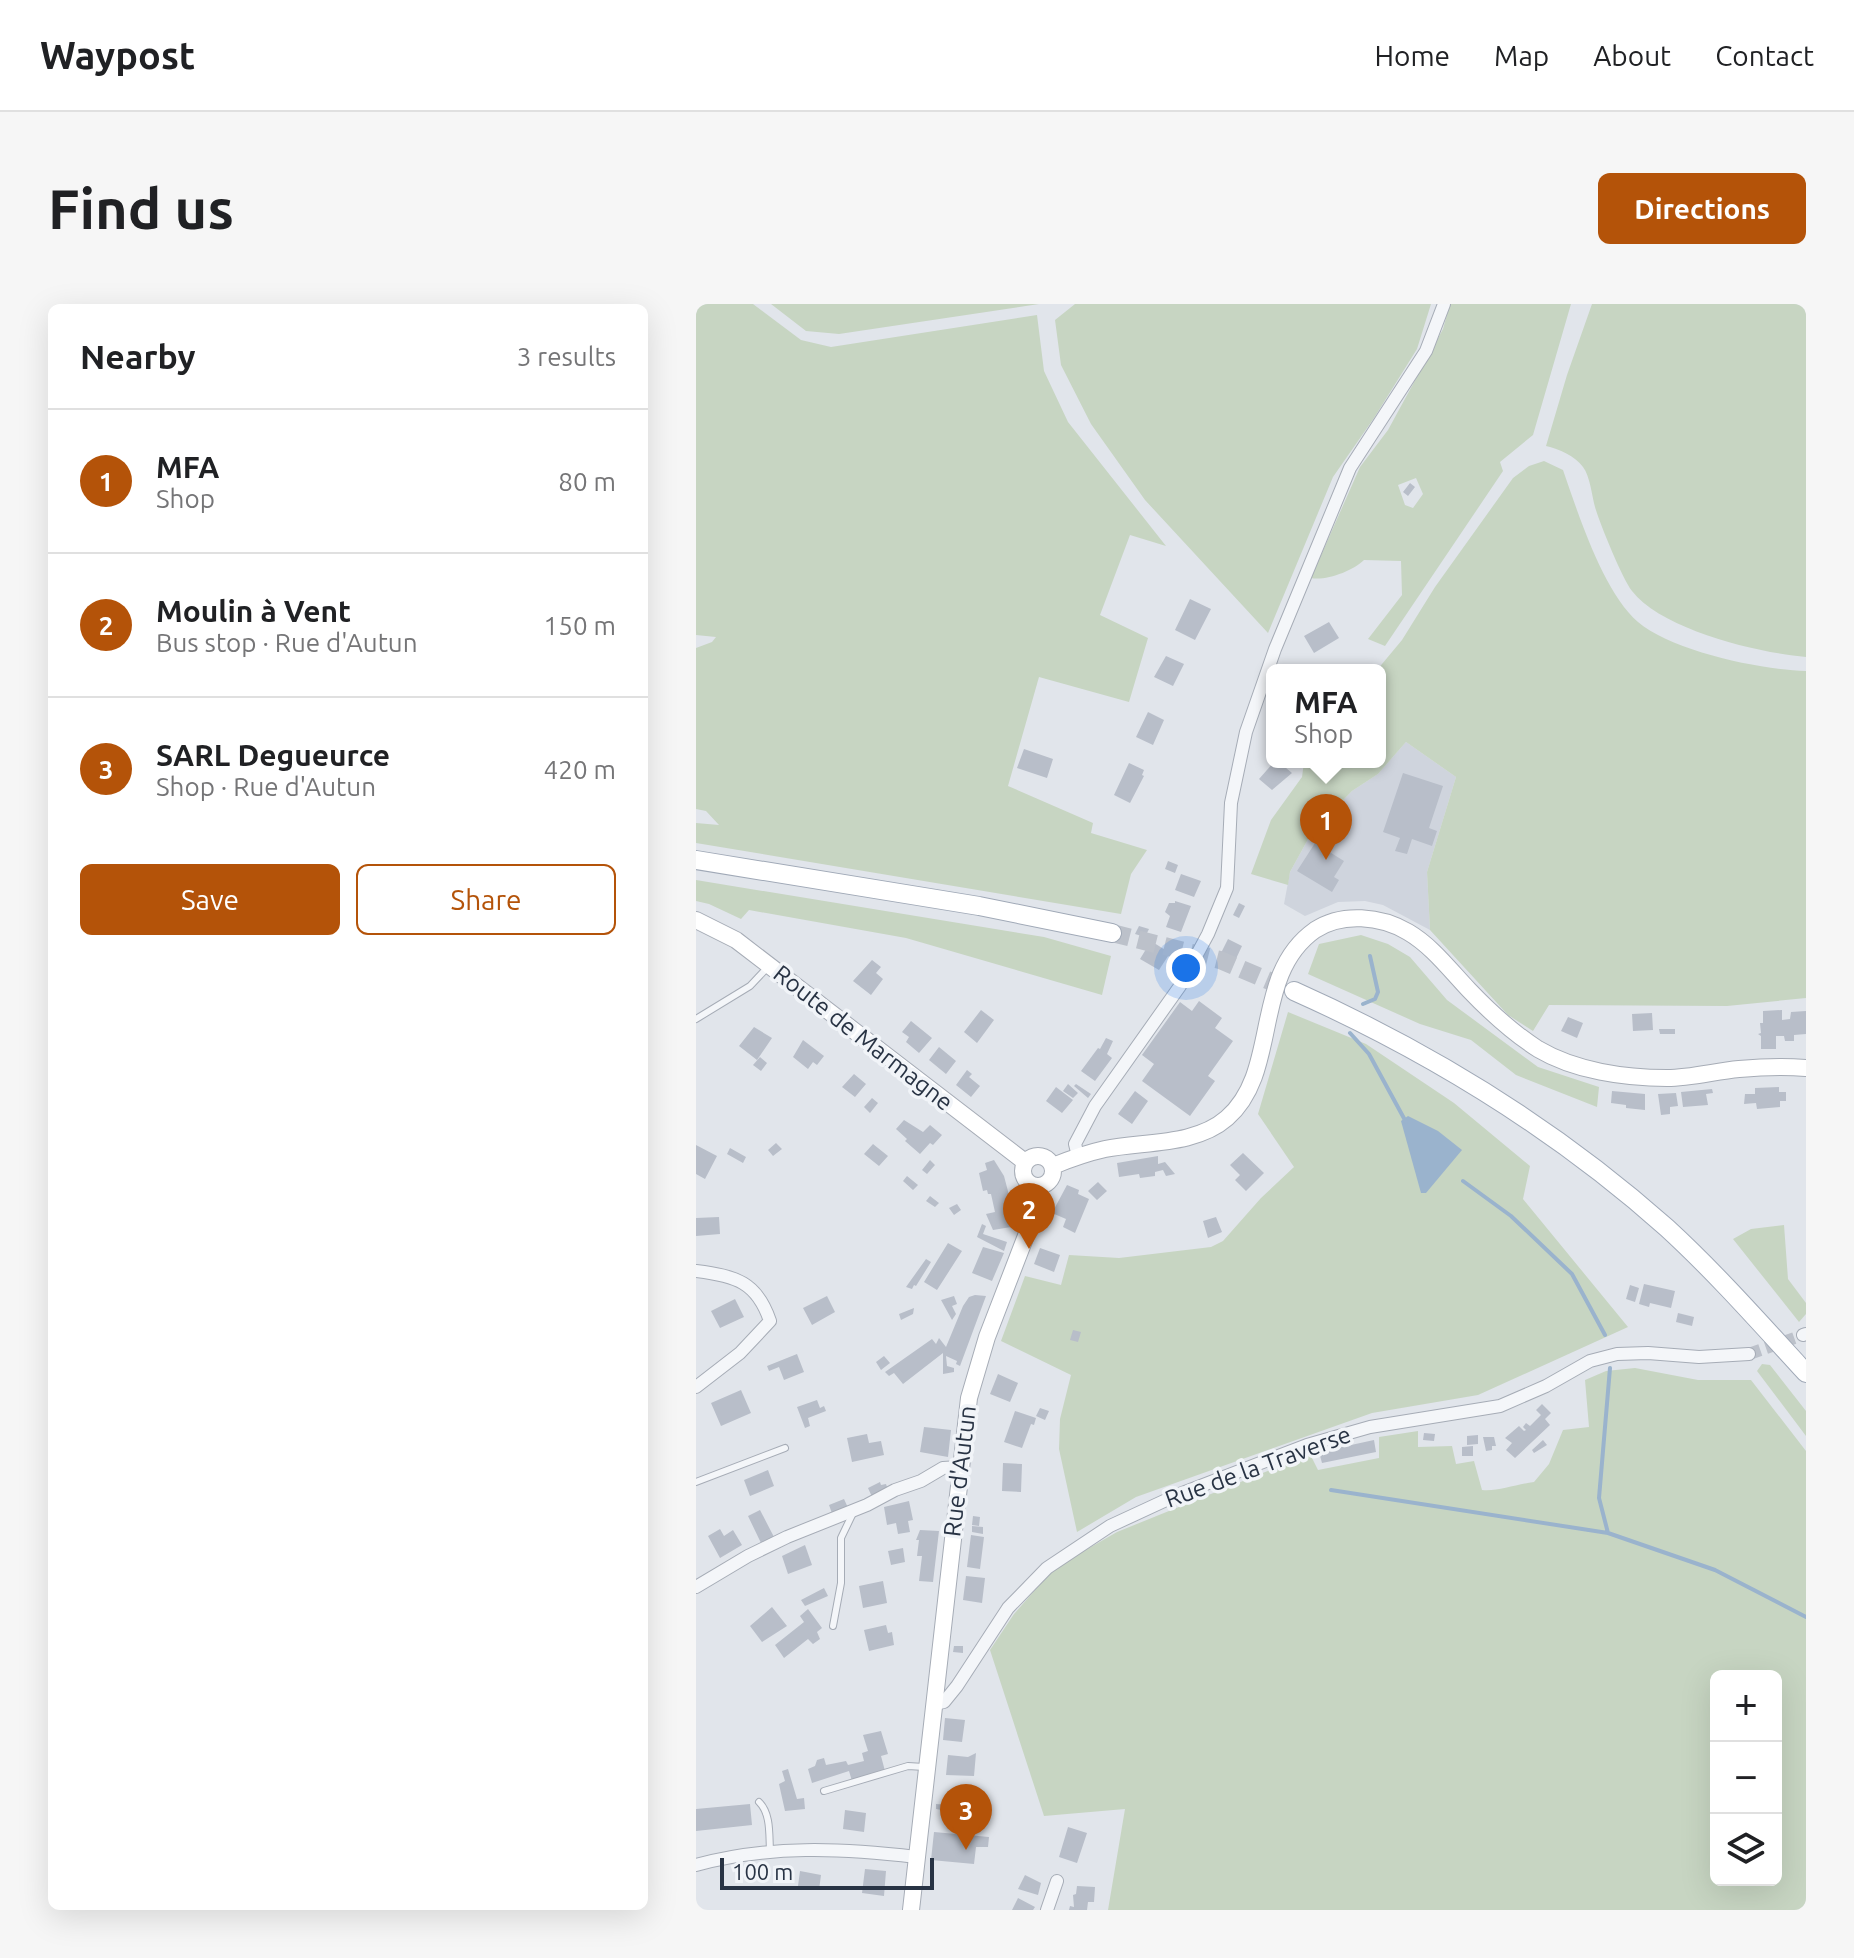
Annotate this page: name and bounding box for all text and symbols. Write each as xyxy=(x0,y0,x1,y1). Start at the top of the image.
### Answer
text: Waypost xyxy=(40,34,195,76)
text: Home xyxy=(1375,40,1450,71)
text: Map xyxy=(1494,40,1549,71)
text: About xyxy=(1593,40,1671,71)
text: Contact xyxy=(1715,40,1814,71)
button: Directions xyxy=(1598,173,1806,244)
text: Find us xyxy=(48,177,234,240)
text: Nearby xyxy=(80,337,195,375)
text: 3 results xyxy=(517,342,616,371)
text: MFA xyxy=(156,450,219,484)
text: 1 xyxy=(99,467,113,496)
text: 80 m xyxy=(558,467,616,496)
text: Shop xyxy=(156,484,215,513)
text: Moulin à Vent xyxy=(156,594,351,628)
text: 2 xyxy=(99,611,113,640)
text: 150 m xyxy=(544,611,616,640)
text: Bus stop · Rue d'Autun xyxy=(156,628,418,657)
popup xyxy=(1266,664,1386,768)
text: MFA xyxy=(1294,685,1358,719)
text: Shop xyxy=(1294,719,1353,748)
text: SARL Degueurce xyxy=(156,738,390,772)
text: 3 xyxy=(99,755,113,784)
text: 420 m xyxy=(544,755,616,784)
text: Shop · Rue d'Autun xyxy=(156,772,376,801)
pin: 1 xyxy=(1300,794,1352,860)
button: Save xyxy=(80,864,340,935)
button: Share xyxy=(356,864,616,935)
your location xyxy=(1166,948,1206,988)
street label: Route de Marmagne xyxy=(768,959,958,1116)
pin: 2 xyxy=(1003,1183,1055,1249)
street label: Rue d'Autun xyxy=(938,1404,981,1538)
street label: Rue de la Traverse xyxy=(1161,1420,1355,1513)
map controls xyxy=(1710,1670,1782,1886)
button: + xyxy=(1710,1670,1782,1742)
button: − xyxy=(1710,1742,1782,1814)
pin: 3 xyxy=(940,1784,992,1850)
button: layers xyxy=(1710,1814,1782,1886)
scale bar xyxy=(720,1854,934,1890)
text: 100 m xyxy=(732,1859,793,1884)

